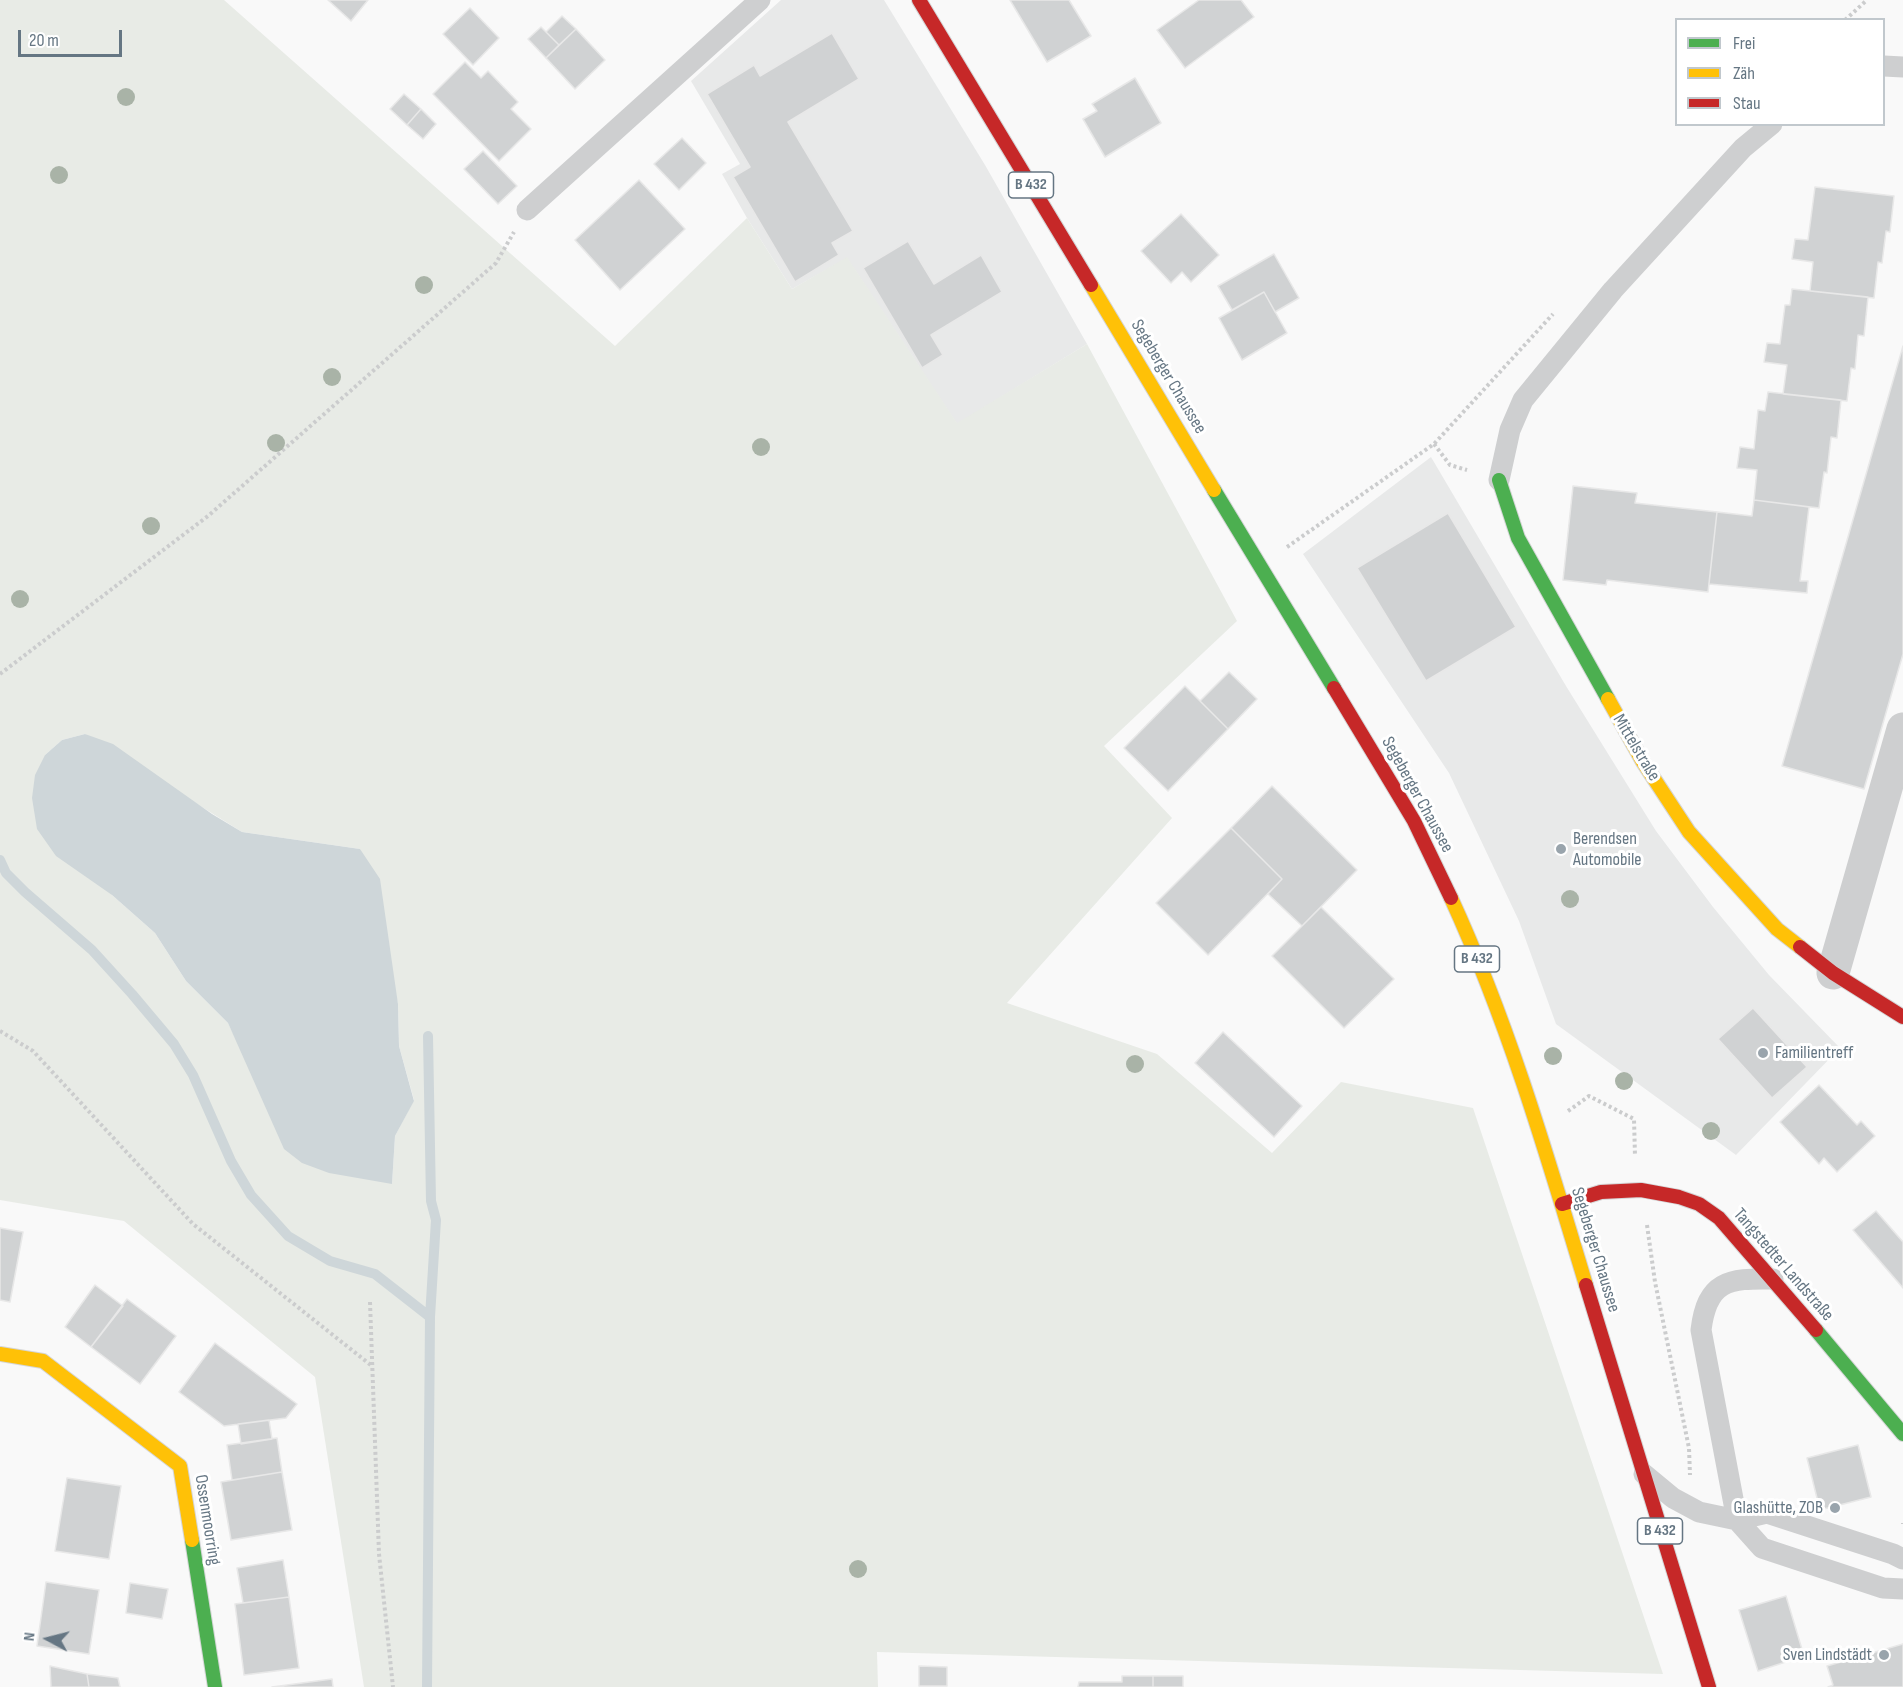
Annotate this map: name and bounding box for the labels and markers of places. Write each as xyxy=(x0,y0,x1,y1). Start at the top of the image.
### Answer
place label: Berendsen Automobile xyxy=(1573,828,1641,870)
marker: Berendsen Automobile xyxy=(1554,842,1568,856)
place label: Familientreff xyxy=(1775,1042,1853,1064)
marker: Familientreff xyxy=(1756,1046,1770,1060)
place label: Glashütte, ZOB xyxy=(1734,1497,1823,1519)
marker: Glashütte, ZOB xyxy=(1828,1501,1842,1515)
place label: Sven Lindstädt xyxy=(1783,1644,1872,1666)
marker: Sven Lindstädt xyxy=(1877,1648,1891,1662)

